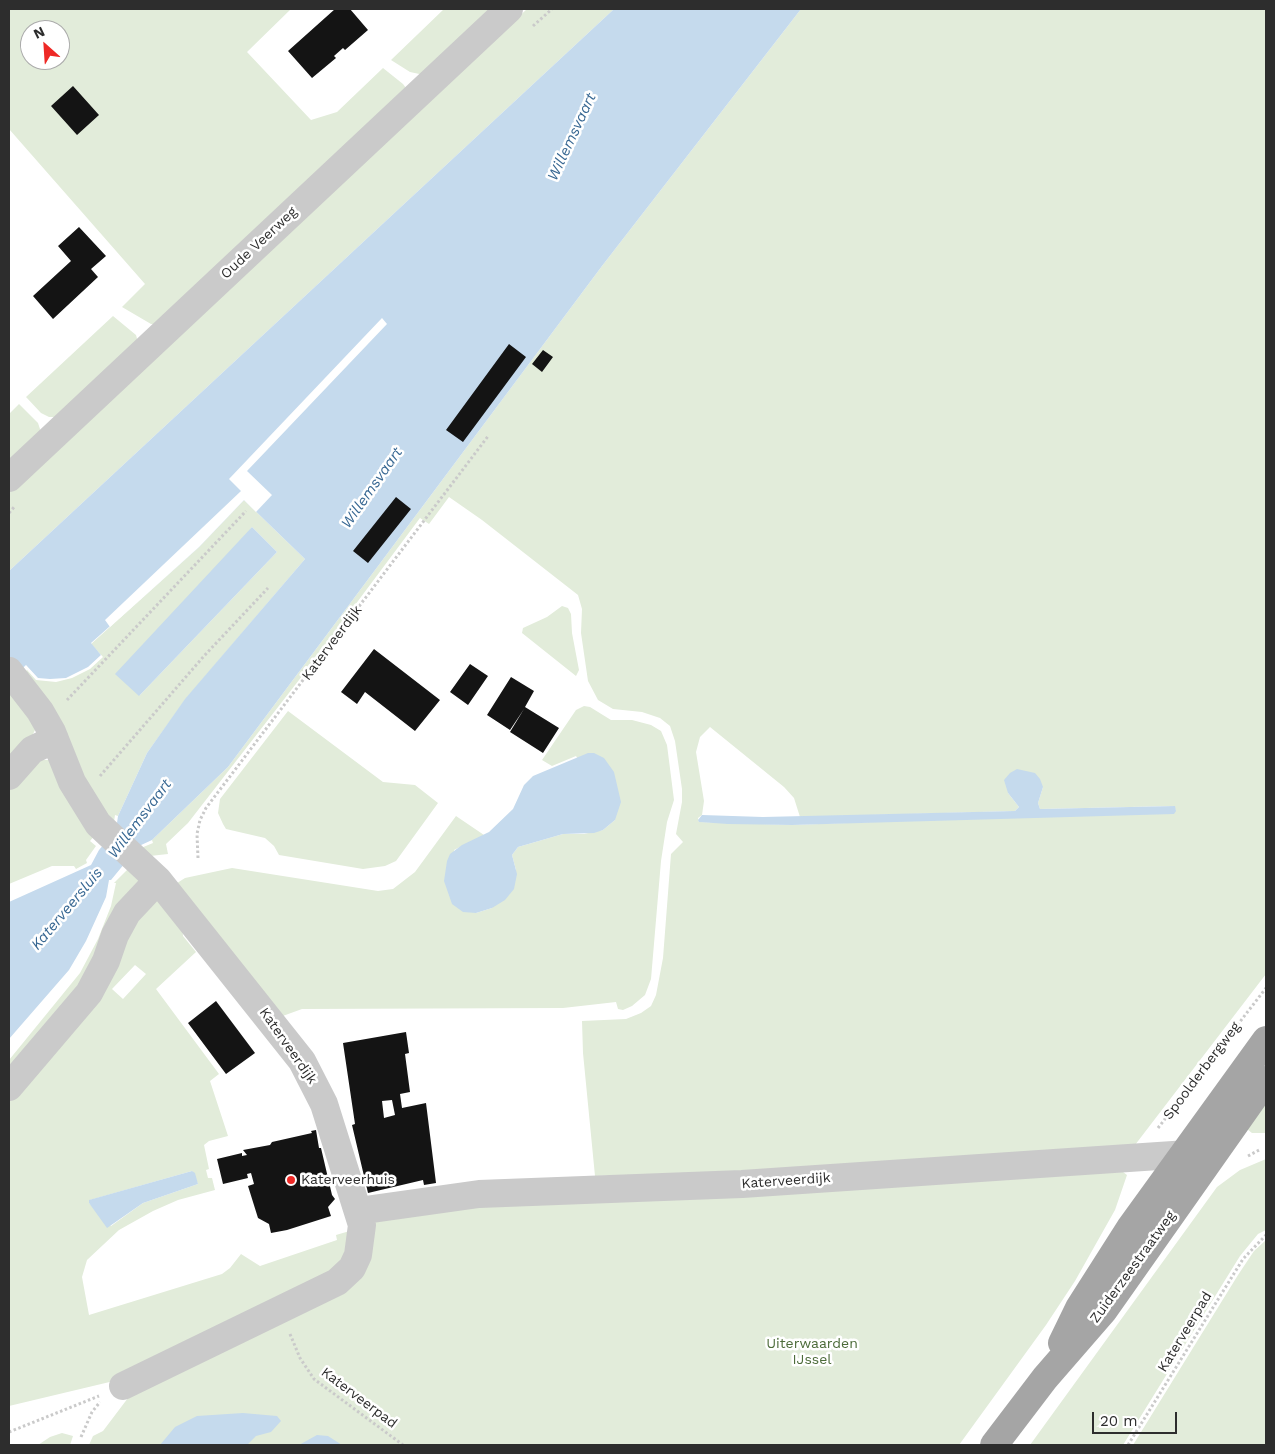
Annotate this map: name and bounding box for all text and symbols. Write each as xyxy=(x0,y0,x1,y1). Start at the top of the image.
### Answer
north arrow xyxy=(20,20,70,70)
text: N xyxy=(31,23,47,42)
water label: Willemsvaart xyxy=(544,90,600,184)
street label: Oude Veerweg xyxy=(217,203,301,283)
water label: Willemsvaart xyxy=(338,444,406,532)
street label: Katerveerdijk xyxy=(298,602,366,684)
water label: Willemsvaart xyxy=(104,776,176,862)
water label: Katerveersluis xyxy=(27,864,107,954)
street label: Katerveerdijk xyxy=(255,1005,321,1087)
street label: Spoolderbergweg xyxy=(1160,1019,1244,1123)
street label: Katerveerdijk xyxy=(741,1170,831,1192)
place label: Katerveerhuis xyxy=(301,1172,395,1188)
marker: Katerveerhuis xyxy=(285,1174,297,1186)
street label: Zuiderzeestraatweg xyxy=(1087,1208,1179,1326)
street label: Katerveerpad xyxy=(1154,1289,1216,1375)
park label: Uiterwaarden IJssel xyxy=(766,1336,858,1368)
street label: Katerveerpad xyxy=(318,1364,400,1432)
scale bar xyxy=(1095,1402,1180,1434)
text: 20 m xyxy=(1100,1412,1138,1430)

